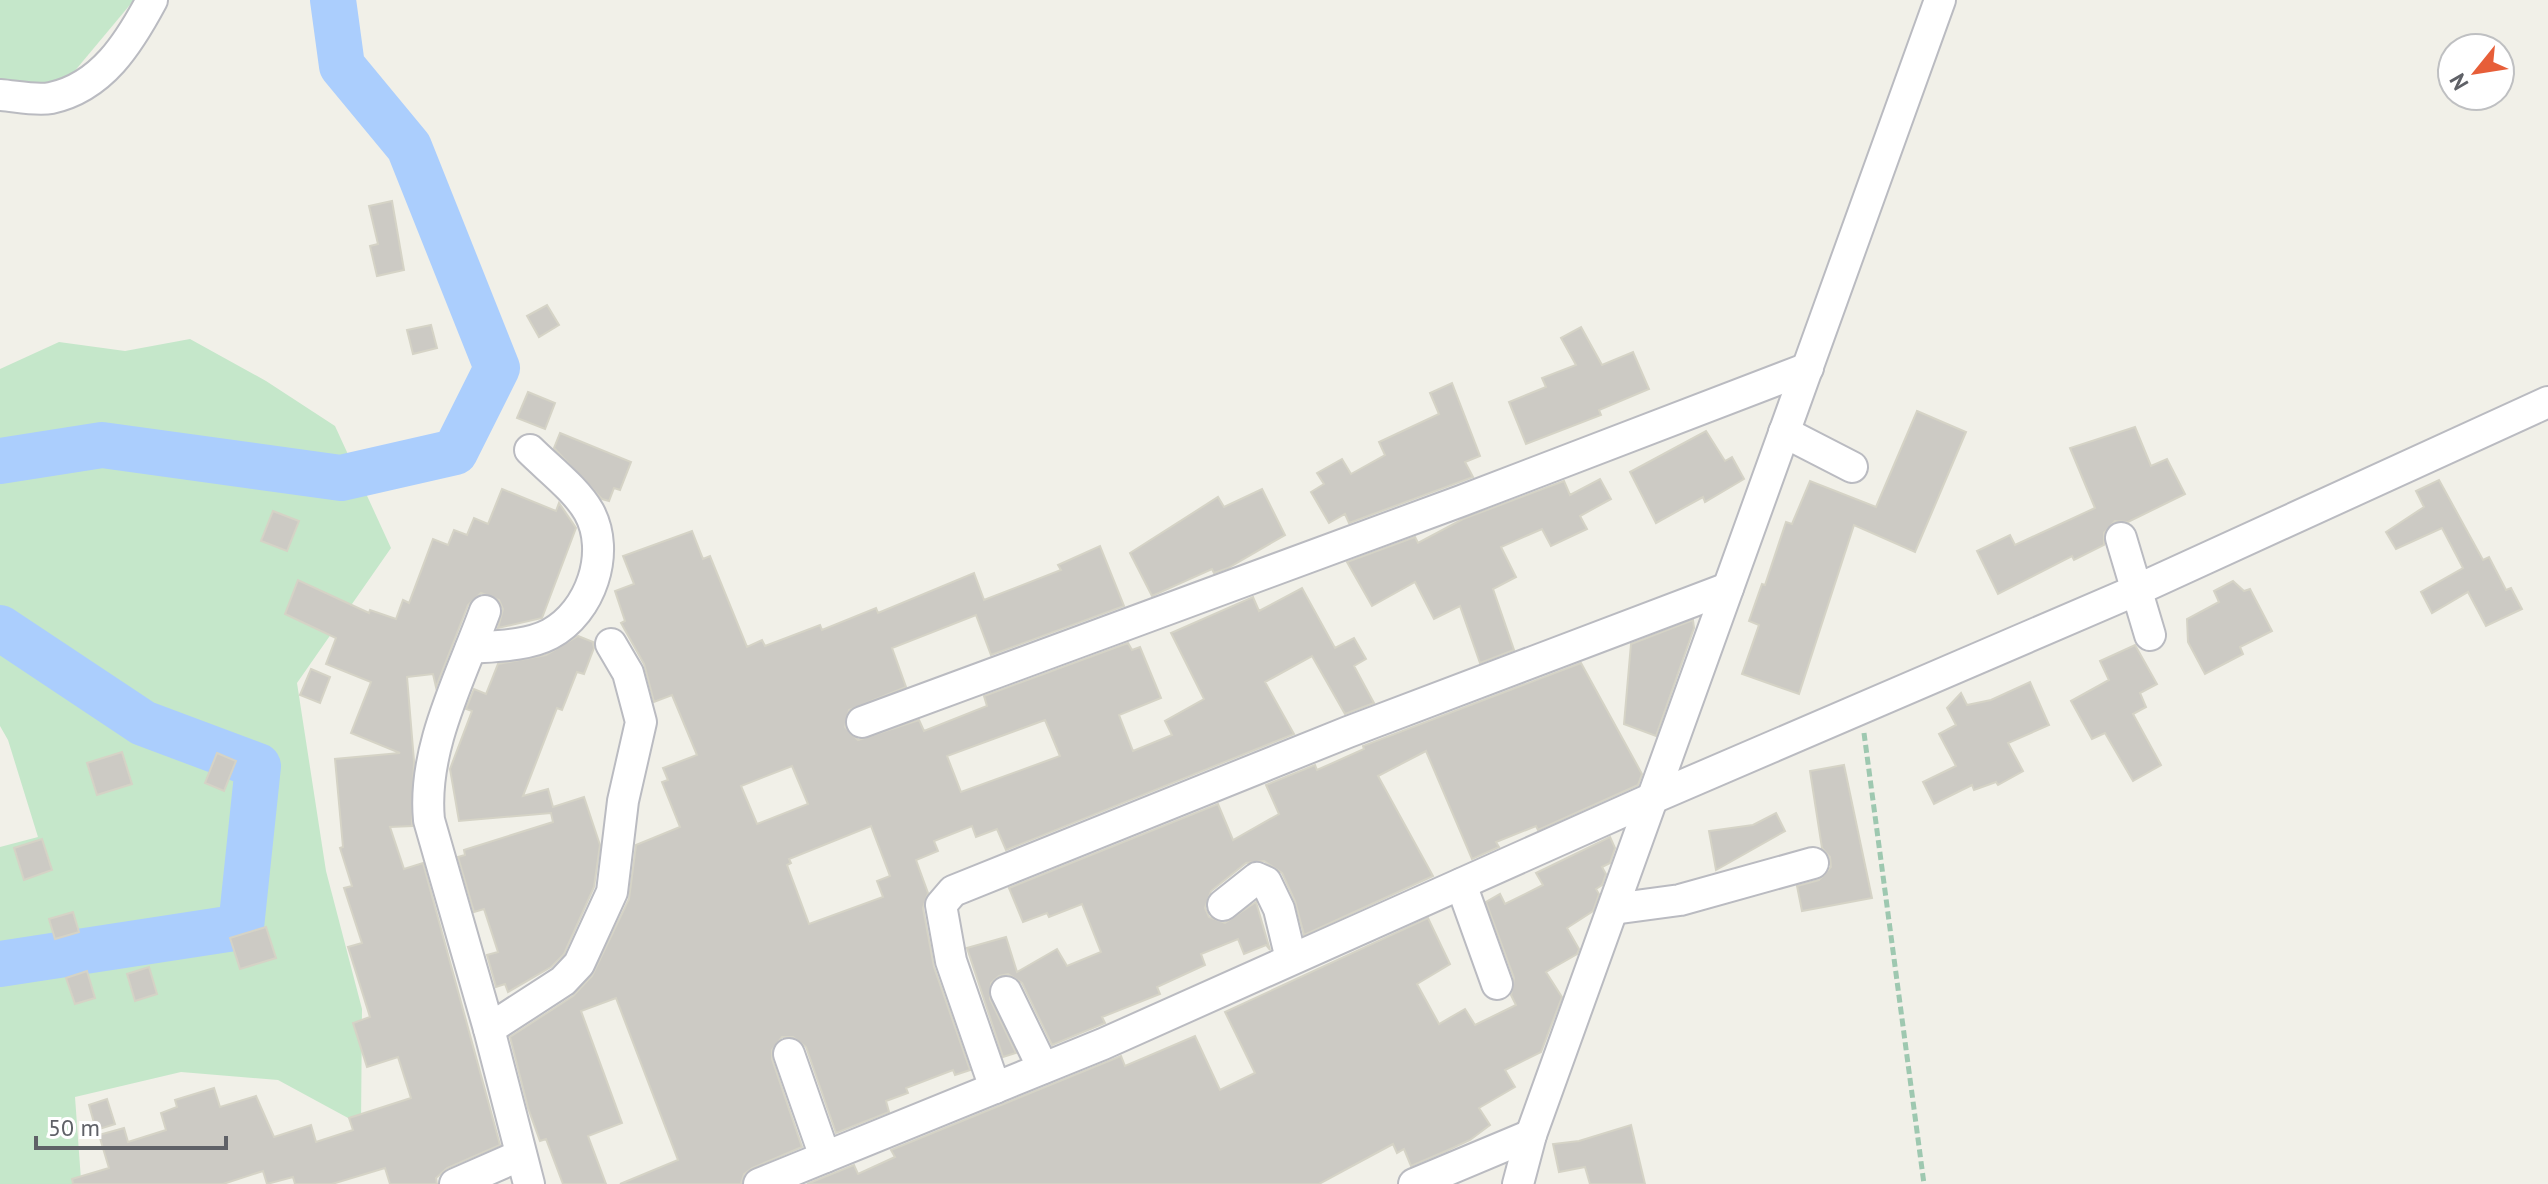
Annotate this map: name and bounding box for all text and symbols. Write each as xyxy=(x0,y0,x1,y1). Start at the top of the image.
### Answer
north arrow xyxy=(2436,32,2516,112)
text: N xyxy=(2443,69,2474,95)
scale bar xyxy=(36,1100,226,1150)
text: 50 m xyxy=(48,1112,100,1143)

